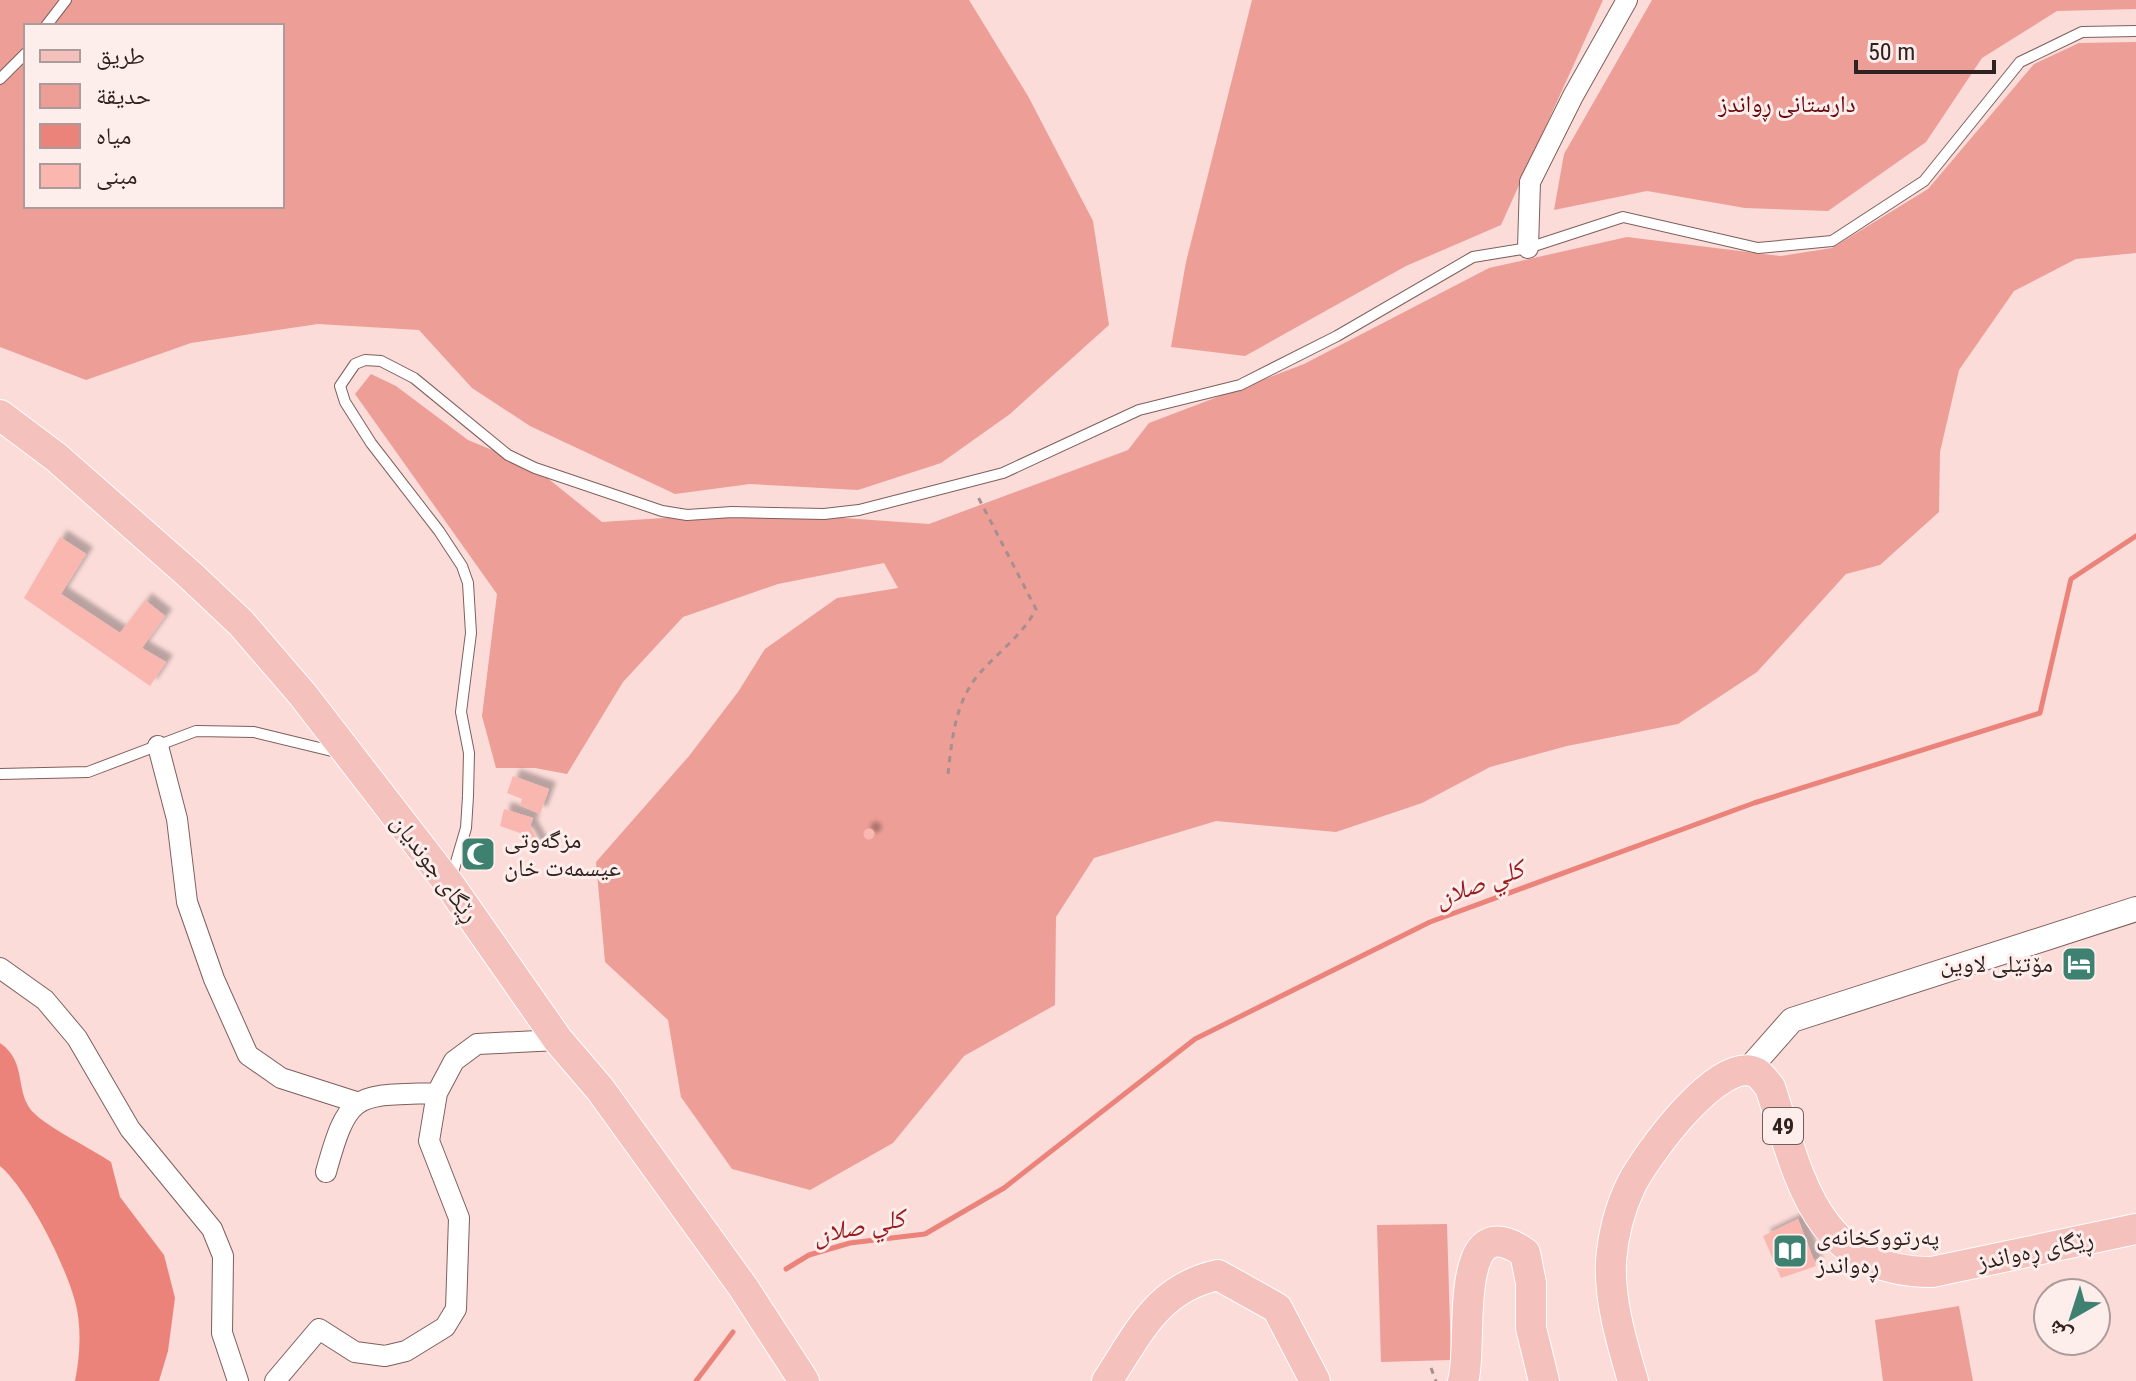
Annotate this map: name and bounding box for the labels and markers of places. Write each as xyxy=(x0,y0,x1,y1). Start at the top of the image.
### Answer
place label: مزگەوتی عیسمەت خان xyxy=(504,826,621,882)
mosque icon: مزگەوتی عیسمەت خان xyxy=(459,835,497,873)
hotel icon: مۆتێلی لاوین xyxy=(2060,945,2098,983)
place label: مۆتێلی لاوین xyxy=(1940,950,2053,978)
place label: پەرتووکخانەی ڕەواندز xyxy=(1815,1223,1939,1283)
library icon: پەرتووکخانەی ڕەواندز xyxy=(1771,1232,1809,1270)

